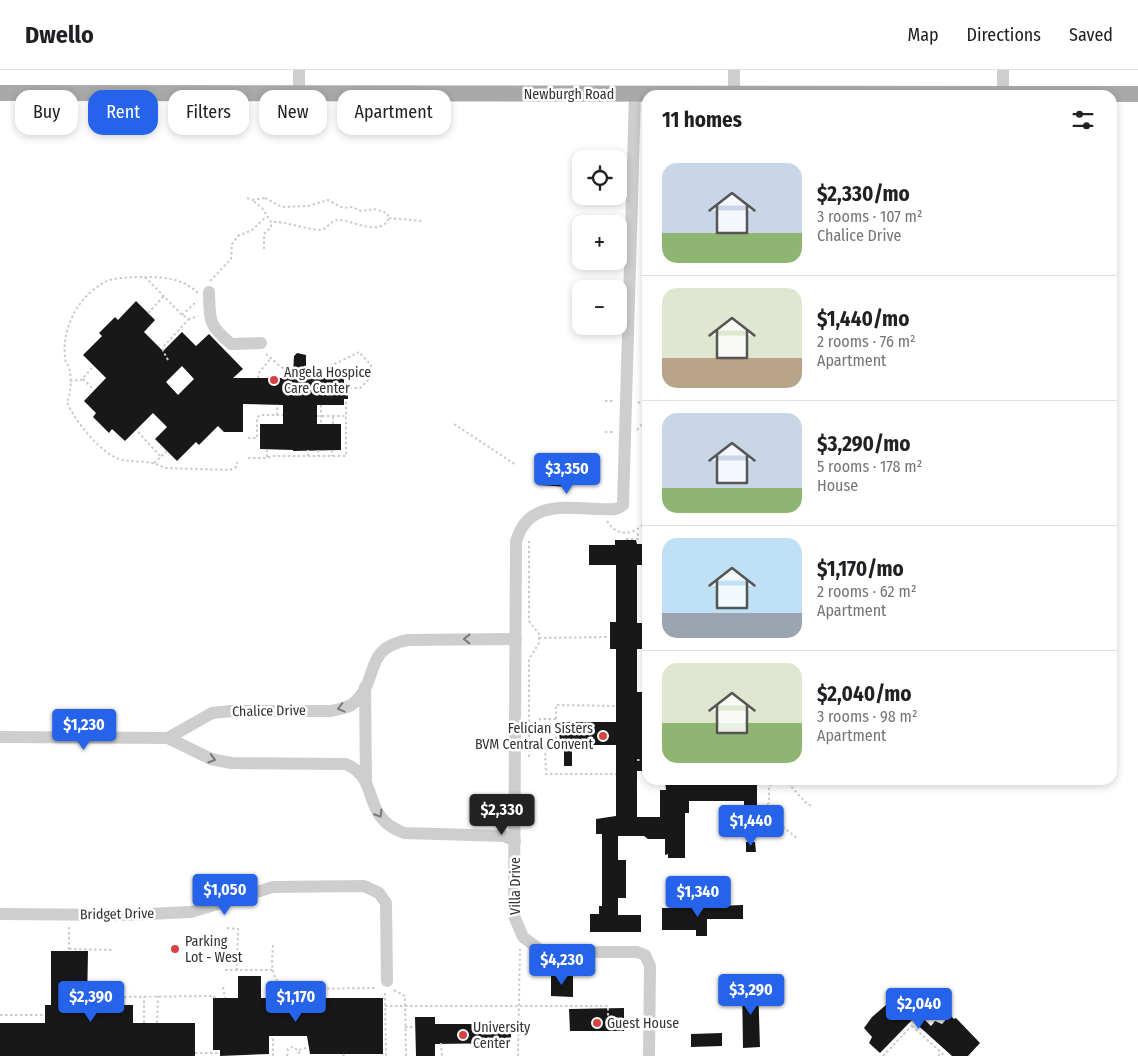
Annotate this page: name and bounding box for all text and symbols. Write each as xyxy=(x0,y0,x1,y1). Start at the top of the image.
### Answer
text: Dwello xyxy=(25,21,94,49)
text: Map xyxy=(907,24,939,46)
text: Directions xyxy=(967,24,1041,46)
text: Saved xyxy=(1069,24,1113,46)
street label: Newburgh Road xyxy=(524,86,614,103)
chip: Buy xyxy=(15,90,78,135)
chip: Rent xyxy=(88,90,158,135)
chip: Filters xyxy=(168,90,249,135)
chip: New xyxy=(259,90,327,135)
chip: Apartment xyxy=(337,90,451,135)
icon: filters xyxy=(1069,106,1097,134)
text: 11 homes xyxy=(662,107,742,133)
map controls xyxy=(572,150,627,335)
button: locate xyxy=(572,150,627,205)
text: $2,330/mo xyxy=(817,181,910,207)
icon: home xyxy=(702,183,762,243)
text: 3 rooms · 107 m² xyxy=(817,207,923,226)
button: + xyxy=(572,215,627,270)
text: Chalice Drive xyxy=(817,226,901,245)
button: − xyxy=(572,280,627,335)
text: $1,440/mo xyxy=(817,306,909,332)
icon: home xyxy=(702,308,762,368)
text: 2 rooms · 76 m² xyxy=(817,332,916,351)
text: Apartment xyxy=(817,351,886,370)
place label: Angela Hospice Care Center xyxy=(284,364,371,397)
marker: Angela Hospice Care Center xyxy=(268,374,280,386)
text: $3,290/mo xyxy=(817,431,911,457)
icon: home xyxy=(702,433,762,493)
pin: $3,350 xyxy=(526,452,608,495)
text: 5 rooms · 178 m² xyxy=(817,457,922,476)
text: $3,350 xyxy=(545,459,589,478)
text: House xyxy=(817,476,858,495)
text: $1,170/mo xyxy=(817,556,904,582)
icon: home xyxy=(702,558,762,618)
text: 2 rooms · 62 m² xyxy=(817,582,916,601)
text: Apartment xyxy=(817,601,886,620)
one-way arrow xyxy=(463,634,470,644)
text: $2,040/mo xyxy=(817,681,912,707)
icon: home xyxy=(702,683,762,743)
street label: Chalice Drive xyxy=(232,702,306,720)
one-way arrow xyxy=(336,702,345,713)
text: 3 rooms · 98 m² xyxy=(817,707,918,726)
pin: $1,230 xyxy=(43,708,125,751)
text: $1,230 xyxy=(63,715,105,734)
place label: Felician Sisters BVM Central Convent xyxy=(475,720,593,753)
text: Apartment xyxy=(817,726,886,745)
marker: Felician Sisters BVM Central Convent xyxy=(597,730,609,742)
one-way arrow xyxy=(207,753,216,763)
pin: $2,330 xyxy=(461,794,543,836)
text: $2,330 xyxy=(481,800,523,819)
pin: $1,440 xyxy=(710,804,792,847)
one-way arrow xyxy=(373,809,382,818)
text: $1,440 xyxy=(730,811,772,830)
street label: Villa Drive xyxy=(507,857,524,915)
pin: $1,050 xyxy=(184,874,266,916)
pin: $1,340 xyxy=(657,876,739,918)
text: $1,050 xyxy=(204,880,246,899)
text: $1,340 xyxy=(677,882,719,901)
street label: Bridget Drive xyxy=(80,905,154,923)
place label: Parking Lot - West xyxy=(185,933,243,966)
marker: Parking Lot - West xyxy=(169,943,181,955)
pin: $4,230 xyxy=(521,944,603,986)
text: $4,230 xyxy=(540,950,584,969)
pin: $3,290 xyxy=(710,974,792,1016)
pin: $2,390 xyxy=(50,980,132,1023)
pin: $1,170 xyxy=(255,980,337,1023)
text: $3,290 xyxy=(729,980,773,999)
text: $2,390 xyxy=(69,987,113,1006)
text: $1,170 xyxy=(277,987,315,1006)
pin: $2,040 xyxy=(878,988,960,1030)
text: $2,040 xyxy=(897,994,941,1013)
place label: Guest House xyxy=(607,1015,679,1032)
marker: Guest House xyxy=(591,1017,603,1029)
place label: University Center xyxy=(473,1019,531,1052)
marker: University Center xyxy=(457,1029,469,1041)

